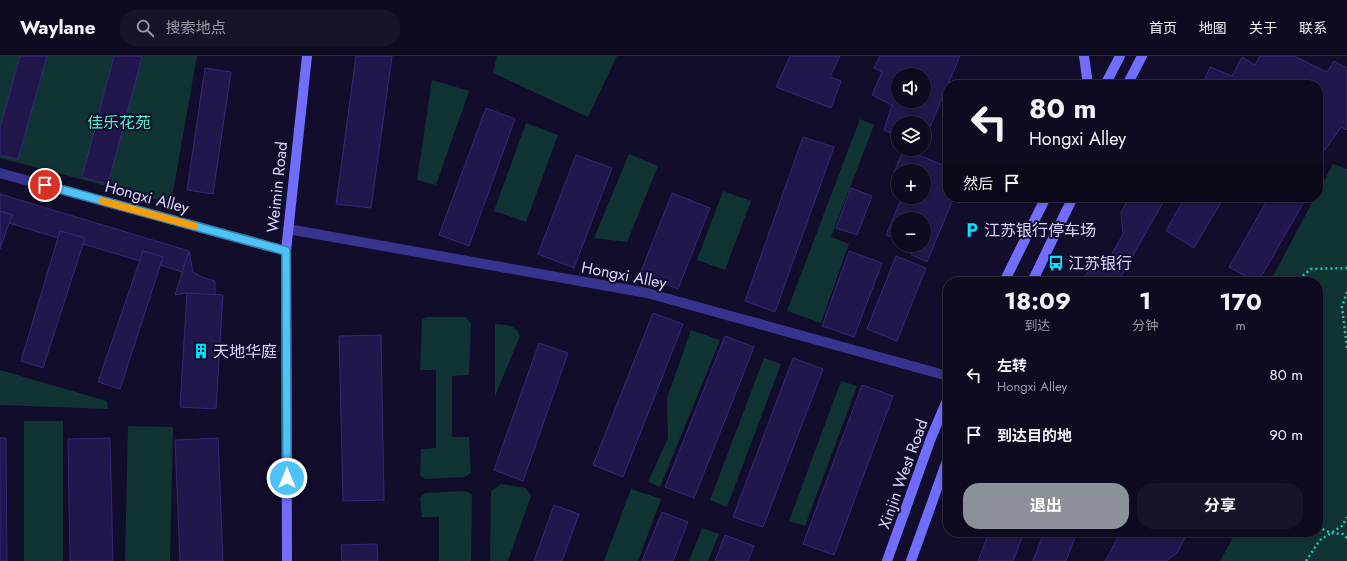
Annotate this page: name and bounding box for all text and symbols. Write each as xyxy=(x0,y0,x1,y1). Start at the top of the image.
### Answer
search box xyxy=(120,10,400,46)
text: Waylane xyxy=(20,14,96,41)
icon: search xyxy=(134,17,156,39)
text: 搜索地点 xyxy=(166,17,226,39)
text: 首页 xyxy=(1149,18,1177,38)
text: 地图 xyxy=(1199,18,1227,38)
text: 关于 xyxy=(1249,18,1277,38)
text: 联系 xyxy=(1299,18,1327,38)
map controls xyxy=(891,68,931,252)
button: sound xyxy=(891,68,931,108)
text: 80 m xyxy=(1029,88,1096,129)
icon: left xyxy=(963,96,1015,148)
park label: 佳乐花苑 xyxy=(87,111,151,134)
button: layers xyxy=(891,116,931,156)
text: Hongxi Alley xyxy=(1029,126,1126,152)
street label: Weimin Road xyxy=(261,140,293,234)
button: + xyxy=(891,164,931,204)
pin xyxy=(28,168,62,202)
icon: arrive xyxy=(1001,172,1023,194)
text: 然后 xyxy=(963,173,993,195)
icon: arrive xyxy=(34,174,56,196)
street label: Hongxi Alley xyxy=(102,175,193,220)
button: − xyxy=(891,212,931,252)
place label: 江苏银行停车场 xyxy=(984,219,1096,242)
parking icon: 江苏银行停车场 xyxy=(963,221,981,239)
place label: 江苏银行 xyxy=(1068,252,1132,275)
bus stop icon: 江苏银行 xyxy=(1047,254,1065,272)
street label: Hongxi Alley xyxy=(579,255,670,295)
text: 18:09 xyxy=(1004,283,1071,318)
text: 1 xyxy=(1139,283,1151,318)
text: 170 xyxy=(1219,284,1262,319)
text: 到达 xyxy=(1025,316,1051,335)
text: 分钟 xyxy=(1132,316,1158,335)
text: m xyxy=(1236,316,1246,335)
place label: 天地华庭 xyxy=(213,340,277,363)
building icon: 天地华庭 xyxy=(192,342,210,360)
text: 左转 xyxy=(997,355,1027,377)
icon: left xyxy=(963,364,985,386)
text: 80 m xyxy=(1270,364,1303,386)
text: Hongxi Alley xyxy=(997,377,1067,396)
street label: Xinjin West Road xyxy=(872,416,934,532)
icon: arrive xyxy=(963,424,985,446)
text: 90 m xyxy=(1269,424,1303,446)
text: 到达目的地 xyxy=(997,425,1072,447)
position arrow xyxy=(266,457,308,499)
button: 退出 xyxy=(963,483,1129,529)
button: 分享 xyxy=(1137,483,1303,529)

